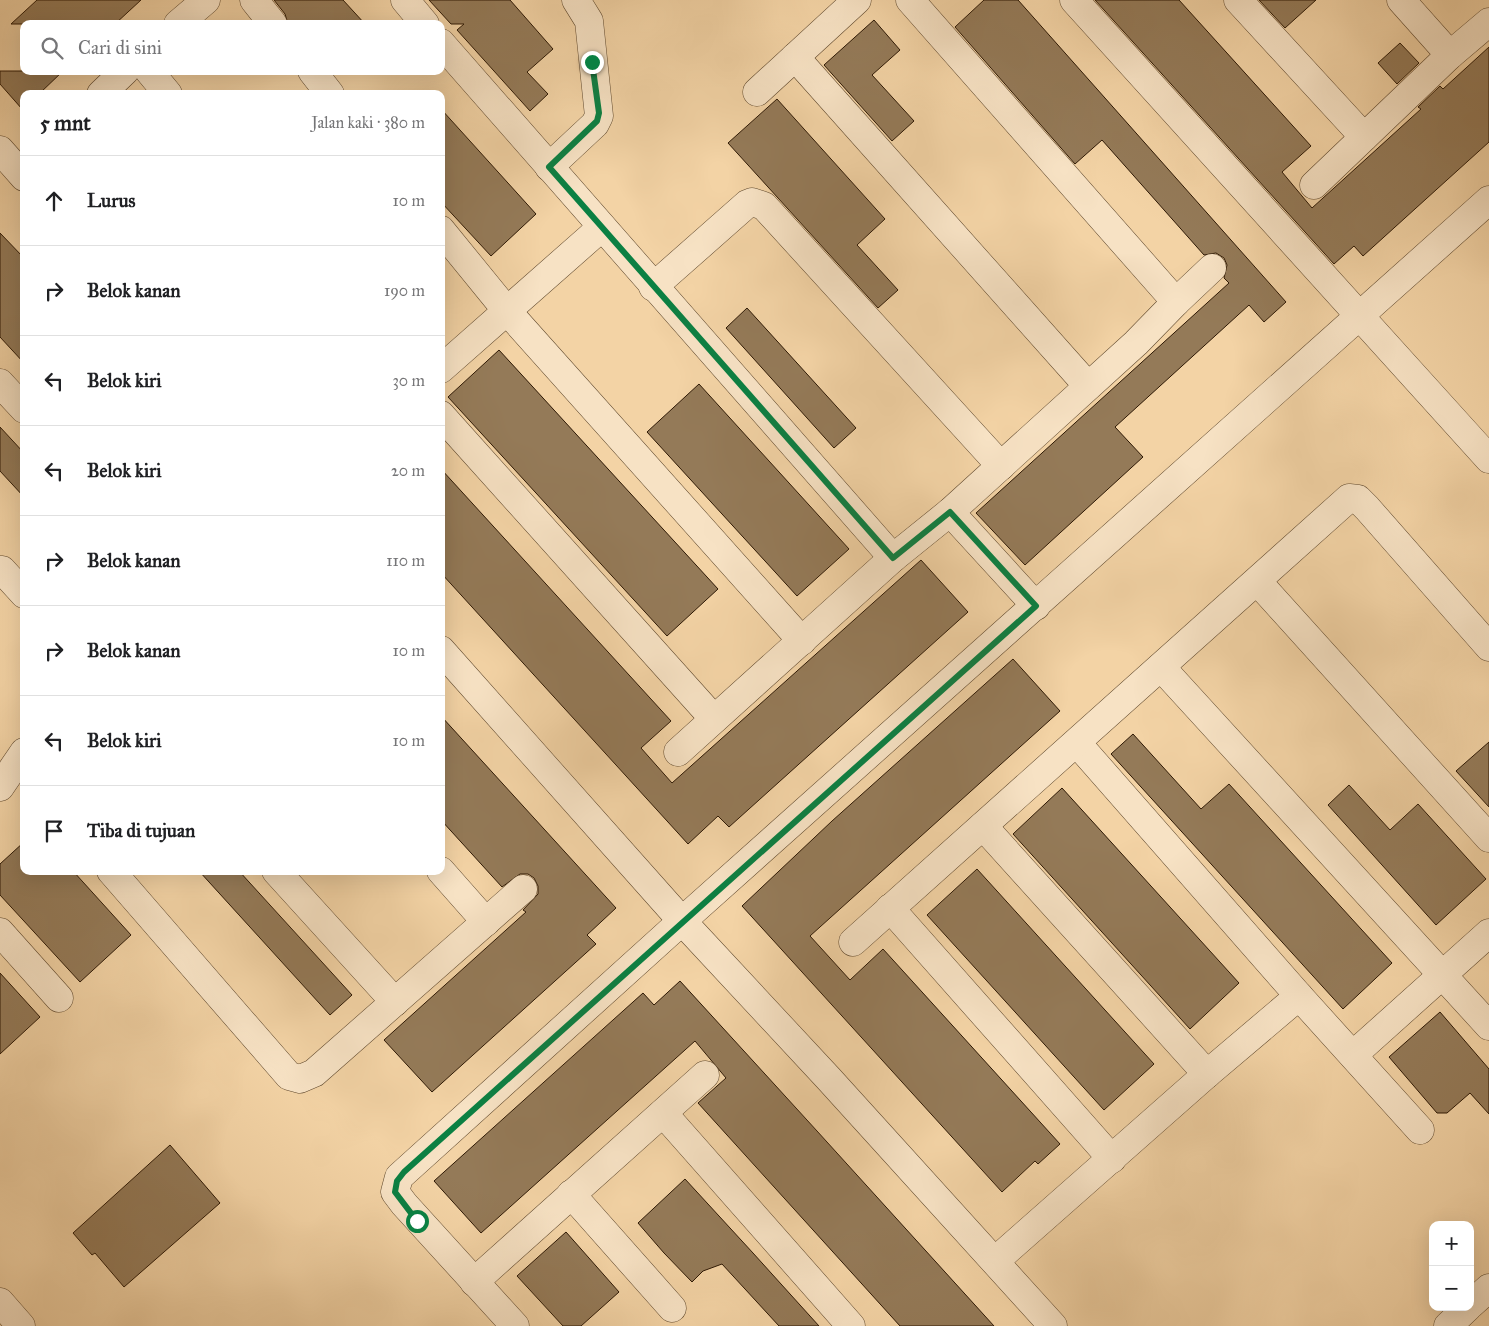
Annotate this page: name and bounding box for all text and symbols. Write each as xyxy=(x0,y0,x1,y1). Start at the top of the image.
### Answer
search box xyxy=(20,20,445,75)
icon: search xyxy=(38,34,66,62)
text: Cari di sini xyxy=(78,36,162,59)
route end xyxy=(581,51,604,74)
text: 5 mnt xyxy=(40,110,91,136)
text: Jalan kaki · 380 m xyxy=(311,113,425,132)
icon: ahead xyxy=(40,187,68,215)
text: Lurus xyxy=(87,189,135,212)
text: 10 m xyxy=(393,191,425,210)
icon: right xyxy=(40,277,68,305)
text: Belok kanan xyxy=(87,279,181,302)
text: 190 m xyxy=(384,281,425,300)
icon: left xyxy=(40,367,68,395)
text: Belok kiri xyxy=(87,369,161,392)
text: 30 m xyxy=(392,371,425,390)
icon: left xyxy=(40,457,68,485)
text: Belok kiri xyxy=(87,459,161,482)
text: 20 m xyxy=(391,461,425,480)
icon: right xyxy=(40,547,68,575)
text: Belok kanan xyxy=(87,549,181,572)
text: 110 m xyxy=(386,551,425,570)
icon: right xyxy=(40,637,68,665)
text: Belok kanan xyxy=(87,639,181,662)
text: 10 m xyxy=(393,641,425,660)
icon: left xyxy=(40,727,68,755)
text: Belok kiri xyxy=(87,729,161,752)
text: 10 m xyxy=(393,731,425,750)
icon: arrive xyxy=(40,817,68,845)
text: Tiba di tujuan xyxy=(87,819,195,842)
route start xyxy=(406,1210,429,1233)
map controls xyxy=(1429,1221,1474,1311)
button: + xyxy=(1429,1221,1474,1266)
button: − xyxy=(1429,1266,1474,1311)

